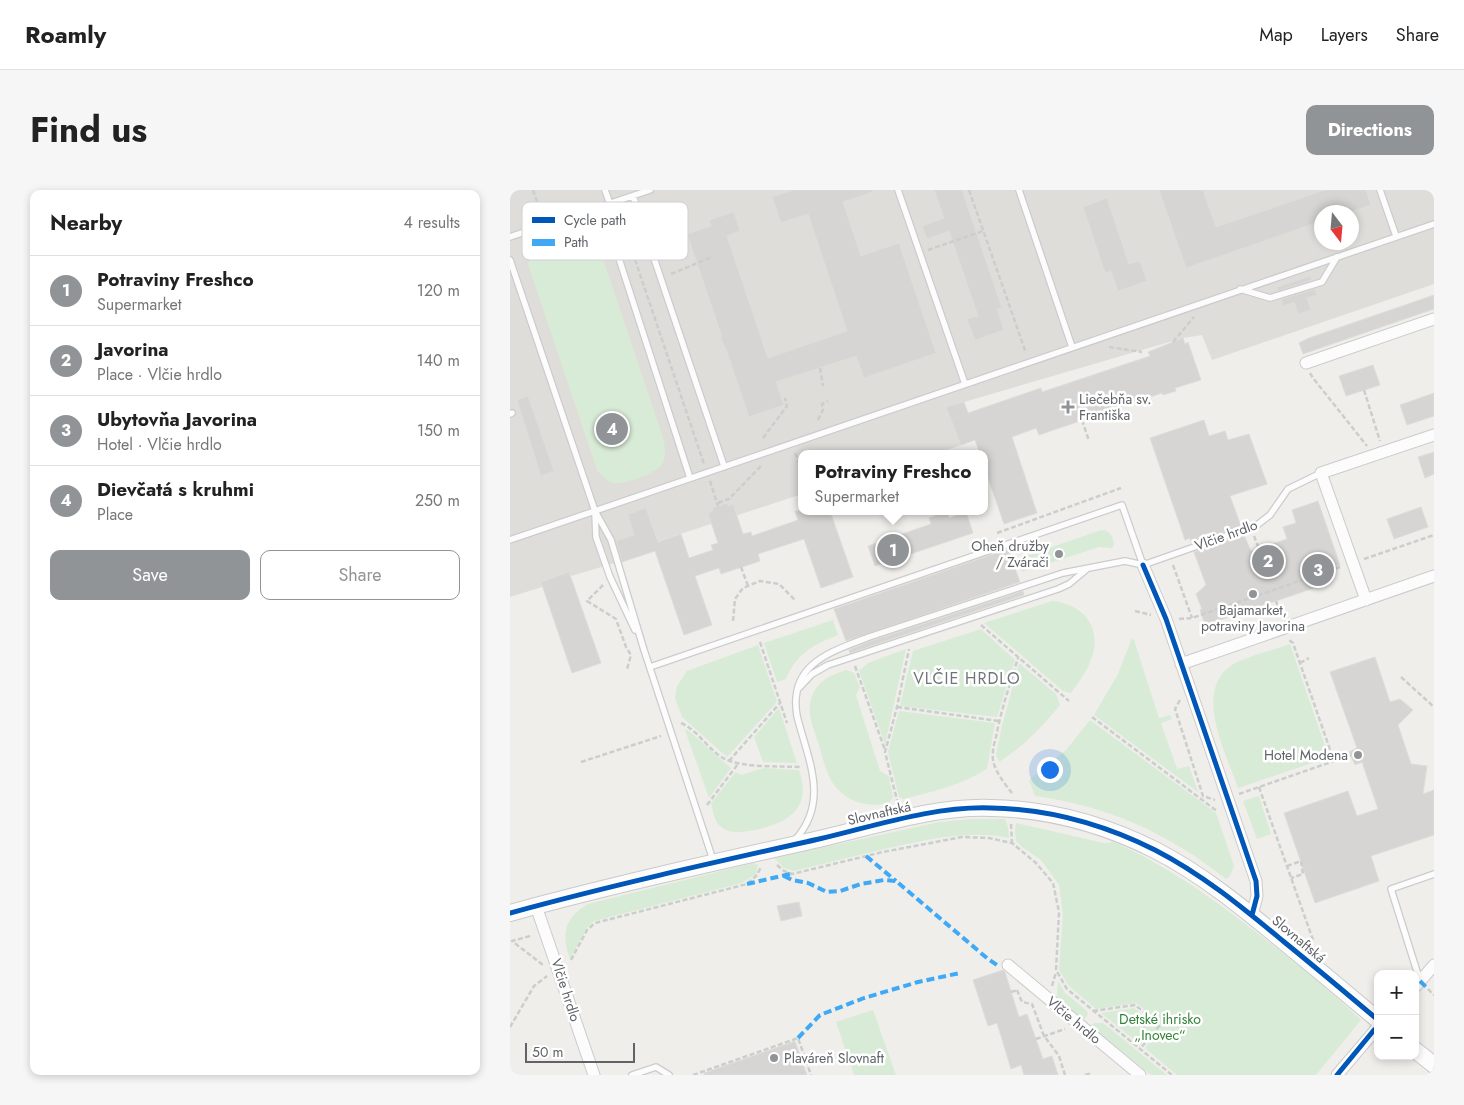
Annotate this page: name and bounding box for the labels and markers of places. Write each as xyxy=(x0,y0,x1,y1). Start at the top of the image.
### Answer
place label: Liečebňa sv. Františka xyxy=(1079,389,1151,425)
marker: Liečebňa sv. Františka xyxy=(1061,400,1075,414)
pin: 4 xyxy=(596,410,628,448)
pin: 1 xyxy=(877,531,909,569)
place label: Oheň družby / Zvárači xyxy=(971,536,1050,572)
pin: 2 xyxy=(1252,542,1284,580)
marker: Oheň družby / Zvárači xyxy=(1053,548,1065,560)
pin: 3 xyxy=(1302,551,1334,589)
marker: Bajamarket, potraviny Javorina xyxy=(1247,588,1259,600)
place label: Bajamarket, potraviny Javorina xyxy=(1201,600,1305,636)
place label: Hotel Modena xyxy=(1264,745,1348,765)
marker: Hotel Modena xyxy=(1352,749,1364,761)
place label: Plaváreň Slovnaft xyxy=(784,1048,884,1068)
marker: Plaváreň Slovnaft xyxy=(768,1052,780,1064)

